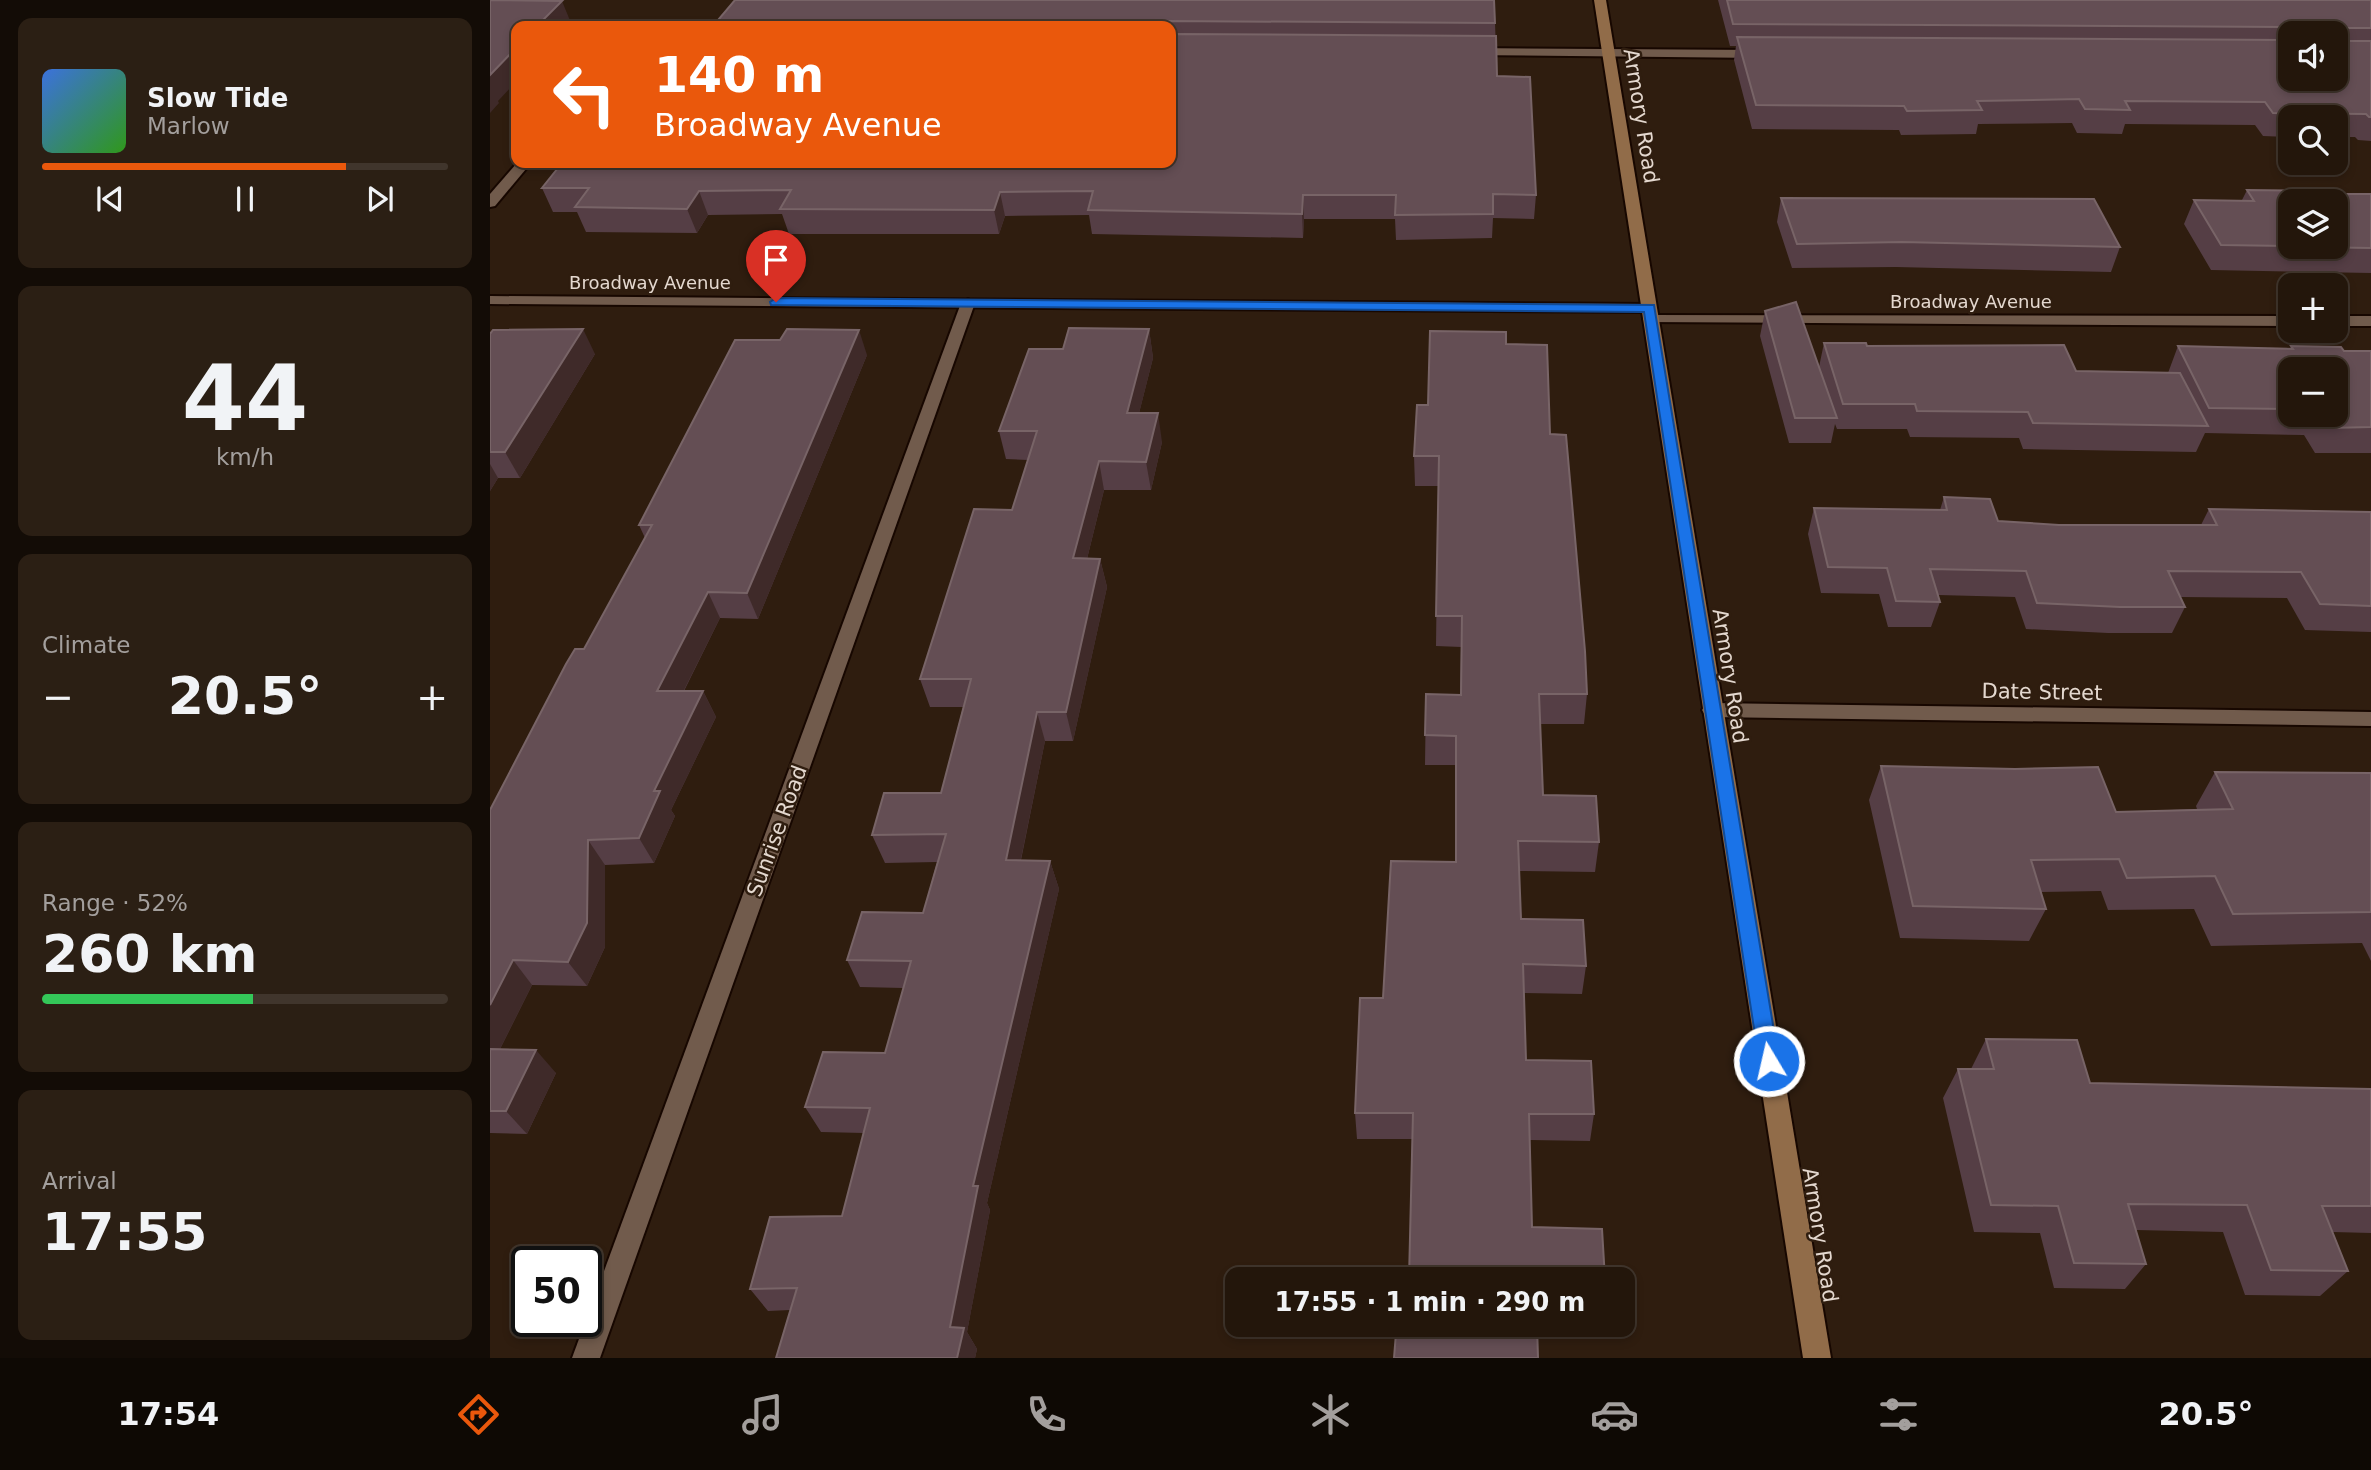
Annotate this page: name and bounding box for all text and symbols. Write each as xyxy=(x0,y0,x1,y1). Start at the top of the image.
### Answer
map controls xyxy=(2278,21,2348,427)
button: sound xyxy=(2278,21,2348,91)
text: 140 m xyxy=(654,47,824,104)
street label: Armory Road xyxy=(1618,47,1664,185)
icon: left xyxy=(539,49,630,140)
text: Slow Tide xyxy=(147,83,288,113)
button: search xyxy=(2278,105,2348,175)
text: Broadway Avenue xyxy=(654,106,942,144)
text: Marlow xyxy=(147,113,230,139)
icon: previous xyxy=(91,180,129,218)
icon: pause xyxy=(226,180,264,218)
icon: next xyxy=(361,180,399,218)
button: layers xyxy=(2278,189,2348,259)
pin xyxy=(746,230,806,302)
icon: arrive xyxy=(757,241,795,279)
street label: Broadway Avenue xyxy=(569,272,731,293)
button: + xyxy=(2278,273,2348,343)
street label: Broadway Avenue xyxy=(1890,291,2052,312)
text: 44 xyxy=(182,346,308,451)
button: − xyxy=(2278,357,2348,427)
text: km/h xyxy=(216,444,274,470)
street label: Armory Road xyxy=(1707,607,1753,745)
text: Climate xyxy=(42,632,131,658)
text: 20.5° xyxy=(168,666,322,726)
text: − xyxy=(42,675,74,719)
text: + xyxy=(416,675,448,719)
street label: Date Street xyxy=(1981,679,2103,705)
street label: Sunrise Road xyxy=(742,762,812,900)
text: Range · 52% xyxy=(42,890,188,916)
text: 260 km xyxy=(42,924,257,984)
position arrow xyxy=(1732,1024,1806,1098)
street label: Armory Road xyxy=(1797,1166,1843,1304)
text: Arrival xyxy=(42,1168,117,1194)
text: 17:55 xyxy=(42,1202,208,1262)
speed limit sign: 50 xyxy=(511,1246,602,1337)
text: 17:55 · 1 min · 290 m xyxy=(1275,1287,1585,1317)
icon: directions xyxy=(454,1390,503,1439)
icon: music xyxy=(738,1390,787,1439)
icon: phone xyxy=(1022,1390,1071,1439)
icon: climate xyxy=(1306,1390,1355,1439)
icon: car xyxy=(1590,1390,1639,1439)
icon: filters xyxy=(1874,1390,1923,1439)
text: 17:54 xyxy=(118,1395,219,1433)
text: 20.5° xyxy=(2158,1395,2253,1433)

